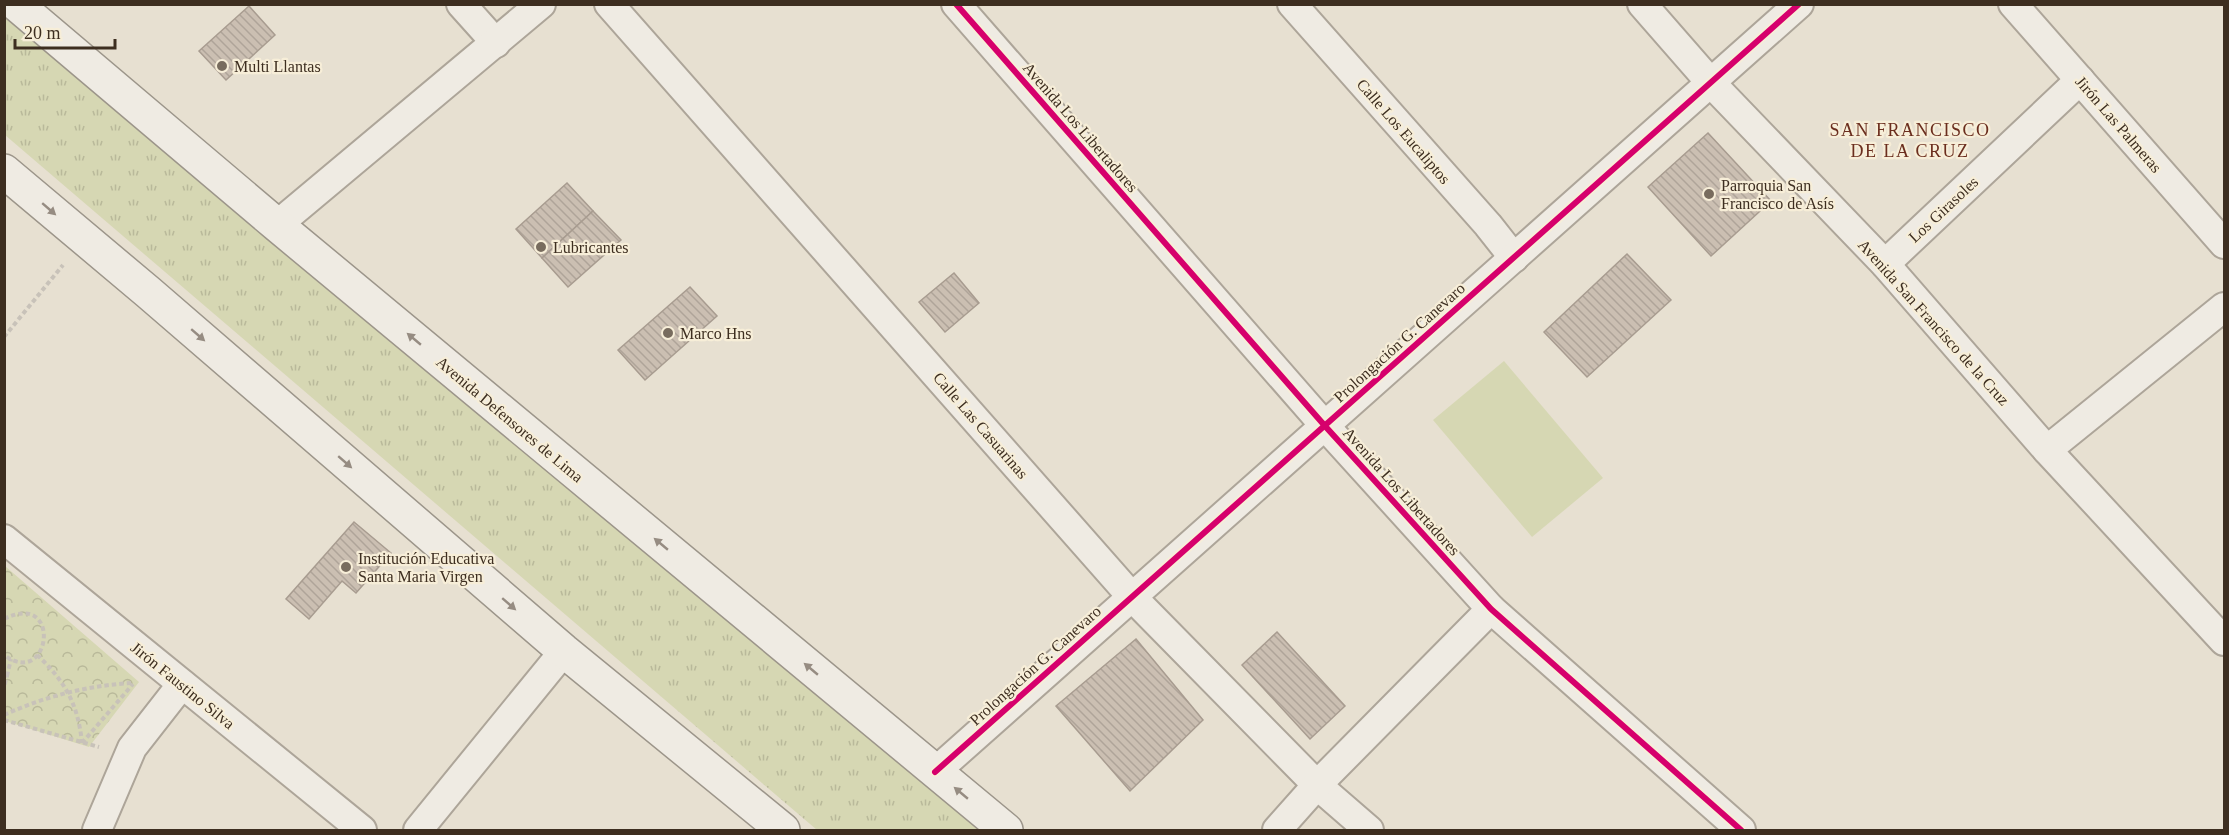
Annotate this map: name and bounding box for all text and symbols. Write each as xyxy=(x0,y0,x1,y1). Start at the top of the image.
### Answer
scale bar xyxy=(15,12,116,50)
text: 20 m xyxy=(24,23,61,43)
place label: Multi Llantas xyxy=(234,58,321,75)
marker: Multi Llantas xyxy=(215,59,229,73)
street label: Avenida Los Libertadores xyxy=(1020,59,1141,195)
street label: Jirón Las Palmeras xyxy=(2072,73,2165,176)
street label: Calle Los Eucaliptos xyxy=(1353,75,1454,188)
district label: SAN FRANCISCO DE LA CRUZ xyxy=(1829,120,1991,161)
street label: Los Girasoles xyxy=(1905,173,1981,246)
place label: Parroquia San Francisco de Asís xyxy=(1721,177,1834,212)
marker: Parroquia San Francisco de Asís xyxy=(1702,187,1716,201)
one-way arrow xyxy=(41,202,56,215)
street label: Avenida San Francisco de la Cruz xyxy=(1855,236,2013,409)
place label: Lubricantes xyxy=(553,239,629,256)
marker: Lubricantes xyxy=(534,240,548,254)
street label: Prolongación G. Canevaro xyxy=(1330,279,1469,406)
place label: Marco Hns xyxy=(680,325,752,342)
marker: Marco Hns xyxy=(661,326,675,340)
one-way arrow xyxy=(190,328,205,341)
one-way arrow xyxy=(407,333,422,346)
street label: Avenida Defensores de Lima xyxy=(433,353,586,486)
street label: Calle Las Casuarinas xyxy=(930,369,1031,482)
street label: Avenida Los Libertadores xyxy=(1340,424,1463,559)
one-way arrow xyxy=(337,456,353,469)
one-way arrow xyxy=(654,538,669,551)
place label: Institución Educativa Santa Maria Virgen xyxy=(358,550,494,586)
marker: Institución Educativa Santa Maria Virgen xyxy=(339,560,353,574)
one-way arrow xyxy=(501,597,516,610)
street label: Prolongación G. Canevaro xyxy=(966,602,1105,729)
street label: Jirón Faustino Silva xyxy=(128,639,238,732)
one-way arrow xyxy=(803,662,819,675)
one-way arrow xyxy=(954,787,969,800)

